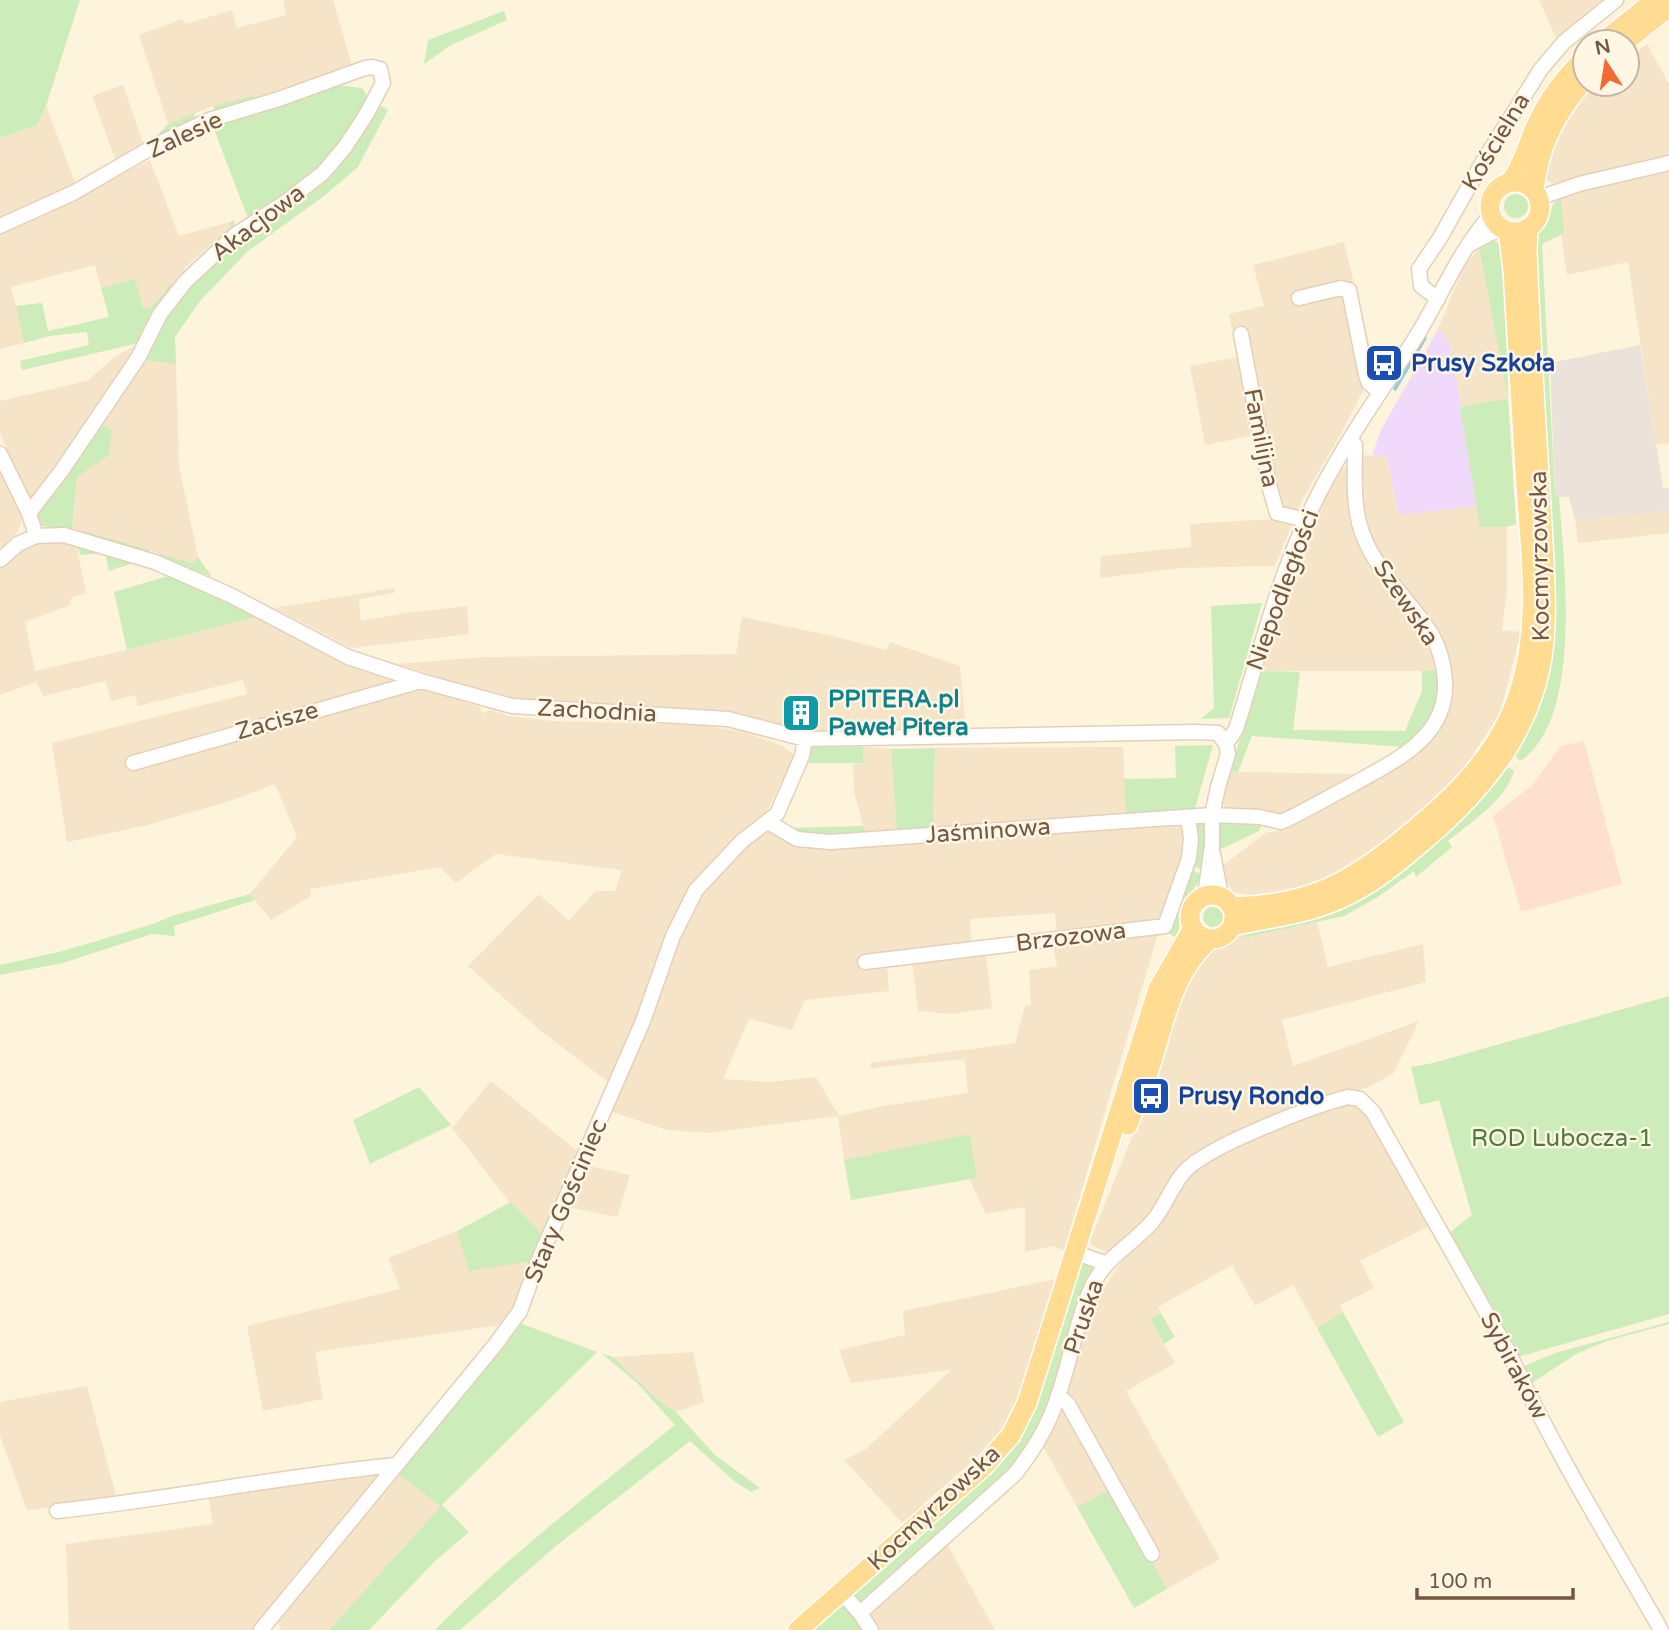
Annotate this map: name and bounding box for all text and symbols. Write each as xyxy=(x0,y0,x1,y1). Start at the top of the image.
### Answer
north arrow xyxy=(1571,28,1641,98)
text: N xyxy=(1593,35,1612,60)
street label: Kościelna xyxy=(1456,88,1536,196)
street label: Zalesie xyxy=(143,105,227,165)
street label: Akacjowa xyxy=(205,178,311,268)
bus stop icon: Prusy Szkoła xyxy=(1363,342,1405,384)
place label: Prusy Szkoła xyxy=(1411,349,1555,378)
street label: Familijna xyxy=(1237,386,1285,490)
street label: Kocmyrzowska xyxy=(1524,470,1556,642)
street label: Niepodległości xyxy=(1240,506,1326,674)
street label: Szewska xyxy=(1367,555,1445,651)
place label: PPITERA.pl Paweł Pitera xyxy=(828,685,969,742)
building icon: PPITERA.pl Paweł Pitera xyxy=(780,692,822,734)
street label: Zachodnia xyxy=(536,693,658,729)
street label: Zacisze xyxy=(232,695,322,747)
street label: Jaśminowa xyxy=(924,812,1052,850)
street label: Brzozowa xyxy=(1014,916,1128,958)
bus stop icon: Prusy Rondo xyxy=(1130,1075,1172,1117)
place label: Prusy Rondo xyxy=(1178,1082,1324,1111)
street label: Stary Gościniec xyxy=(518,1115,614,1287)
park label: ROD Lubocza-1 xyxy=(1471,1124,1653,1153)
street label: Pruska xyxy=(1058,1276,1110,1358)
street label: Sybiraków xyxy=(1474,1308,1554,1424)
street label: Kocmyrzowska xyxy=(862,1439,1006,1577)
scale bar xyxy=(1417,1556,1573,1600)
text: 100 m xyxy=(1428,1569,1492,1594)

